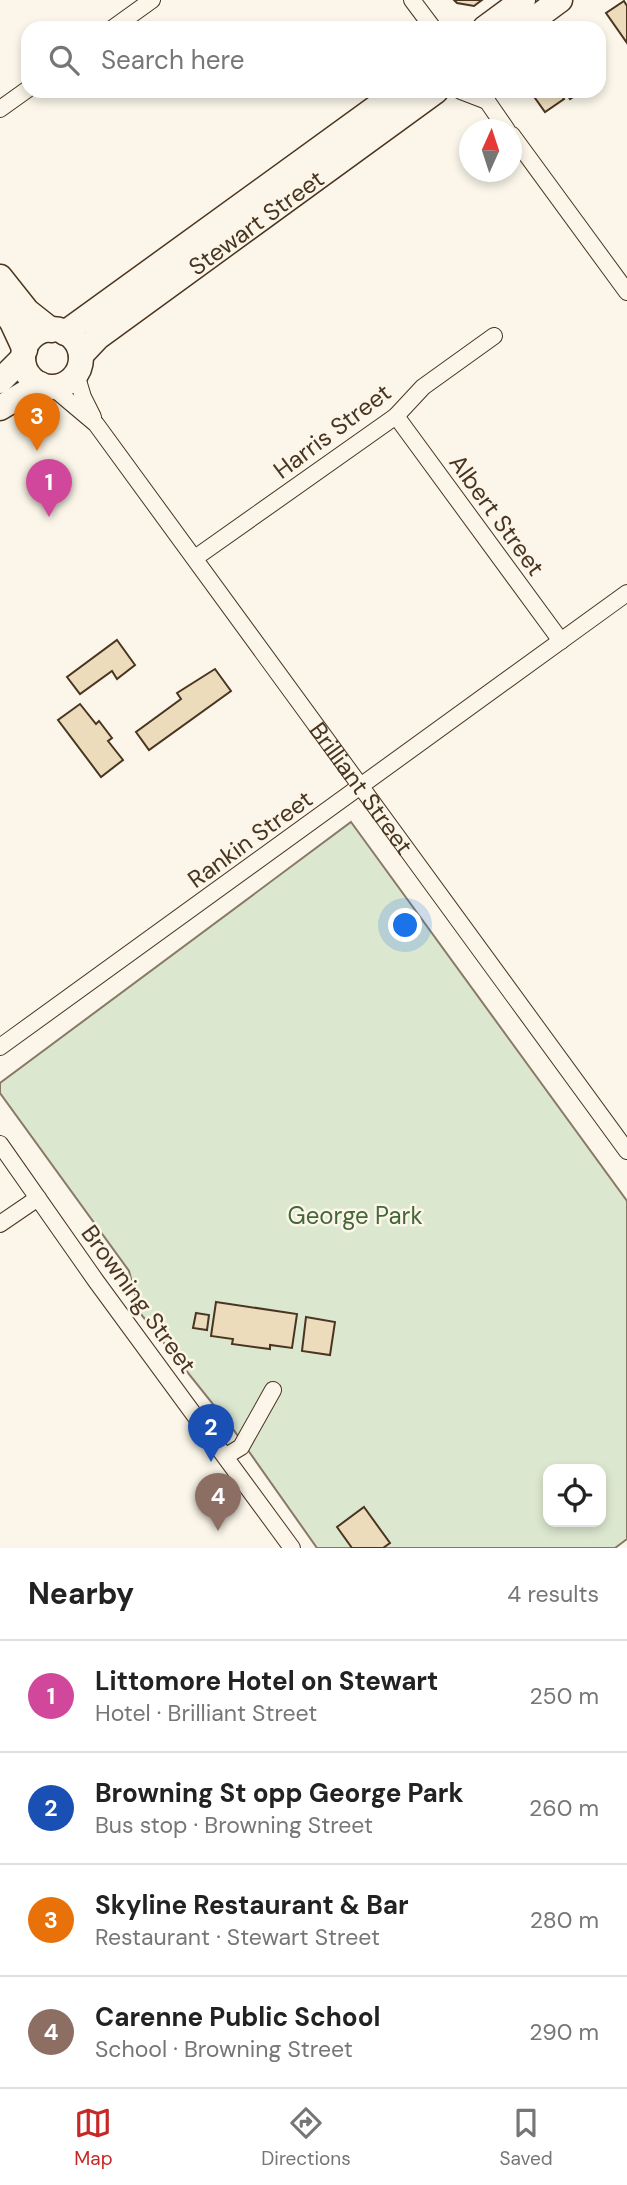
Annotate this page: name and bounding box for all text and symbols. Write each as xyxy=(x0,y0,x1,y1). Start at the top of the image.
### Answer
search box xyxy=(21,21,606,98)
icon: search xyxy=(45,41,83,79)
text: Search here xyxy=(101,43,244,77)
north arrow xyxy=(459,119,522,182)
street label: Stewart Street xyxy=(182,163,330,282)
street label: Harris Street xyxy=(267,377,397,485)
pin: 3 xyxy=(14,393,60,451)
street label: Albert Street xyxy=(443,448,551,582)
pin: 1 xyxy=(26,459,72,517)
street label: Brilliant Street xyxy=(303,716,420,860)
street label: Rankin Street xyxy=(182,783,318,895)
your location xyxy=(388,908,422,942)
park label: George Park xyxy=(288,1200,422,1231)
street label: Browning Street xyxy=(75,1219,203,1379)
pin: 2 xyxy=(188,1404,234,1462)
map controls xyxy=(543,1464,606,1527)
button: locate xyxy=(543,1464,606,1527)
pin: 4 xyxy=(195,1473,241,1531)
text: Nearby xyxy=(28,1574,134,1613)
text: 4 results xyxy=(507,1579,599,1609)
text: Littomore Hotel on Stewart xyxy=(95,1664,438,1698)
text: 1 xyxy=(47,1681,55,1711)
text: 250 m xyxy=(529,1681,599,1711)
text: Hotel · Brilliant Street xyxy=(95,1698,317,1728)
text: Browning St opp George Park xyxy=(95,1776,463,1810)
text: 2 xyxy=(44,1793,58,1823)
text: 260 m xyxy=(529,1793,599,1823)
text: Bus stop · Browning Street xyxy=(95,1810,373,1840)
text: Skyline Restaurant & Bar xyxy=(95,1888,409,1922)
text: 3 xyxy=(44,1905,58,1935)
text: 280 m xyxy=(530,1905,599,1935)
text: Restaurant · Stewart Street xyxy=(95,1922,380,1952)
text: Carenne Public School xyxy=(95,2000,381,2034)
text: 4 xyxy=(44,2017,58,2047)
text: 290 m xyxy=(529,2017,599,2047)
text: School · Browning Street xyxy=(95,2034,353,2064)
tab: Map xyxy=(74,2104,113,2171)
tab: Directions xyxy=(261,2104,351,2171)
tab: Saved xyxy=(499,2104,553,2171)

